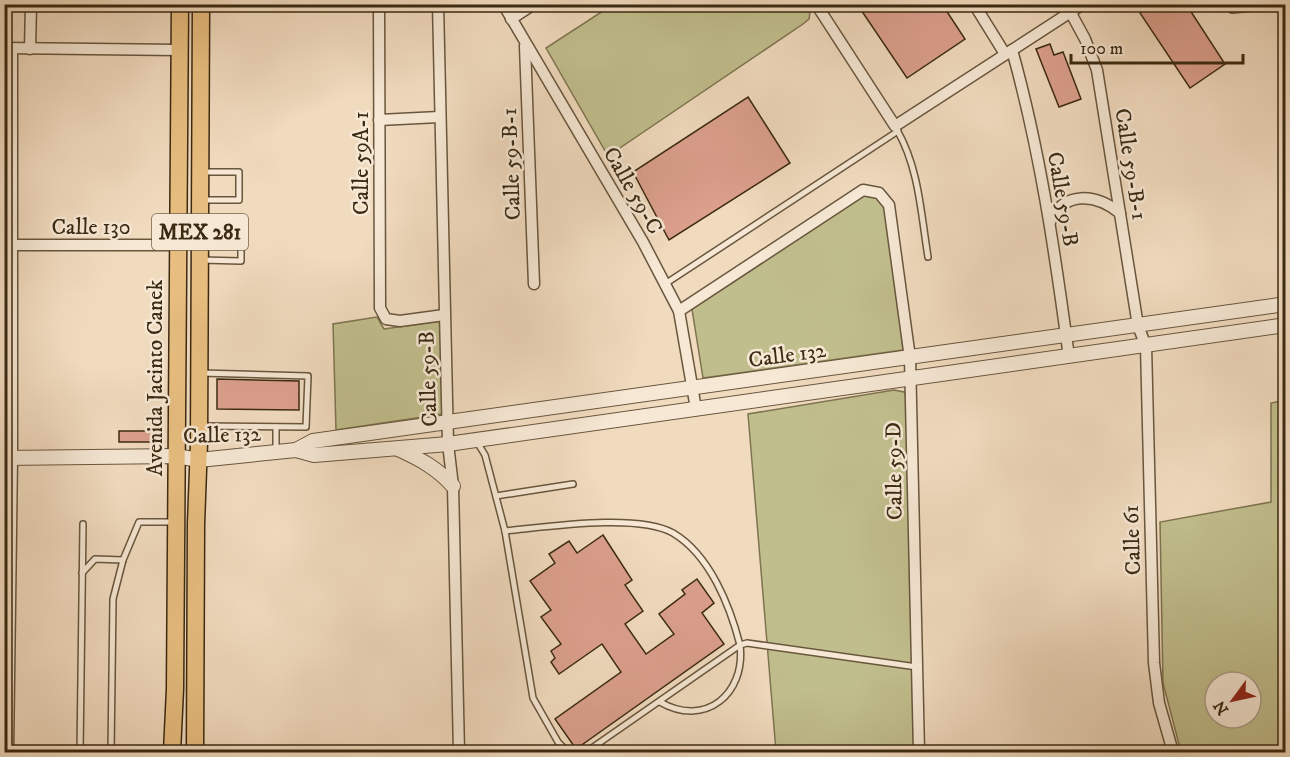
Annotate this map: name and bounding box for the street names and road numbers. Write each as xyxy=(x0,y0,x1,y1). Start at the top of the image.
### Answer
street label: Calle 59-B-1 xyxy=(1108,106,1153,222)
street label: Calle 59-B-1 xyxy=(496,107,527,221)
street label: Calle 59A-1 xyxy=(348,111,375,215)
street label: Calle 59-C xyxy=(597,142,668,239)
street label: Calle 59-B xyxy=(1041,150,1084,249)
street label: Calle 130 xyxy=(51,214,131,241)
road number: MEX 281 xyxy=(152,214,248,250)
street label: Avenida Jacinto Canek xyxy=(142,280,169,476)
street label: Calle 59-B xyxy=(413,331,444,427)
street label: Calle 132 xyxy=(747,337,828,374)
street label: Calle 132 xyxy=(183,421,262,450)
street label: Calle 59-D xyxy=(880,422,909,520)
street label: Calle 61 xyxy=(1118,504,1147,576)

